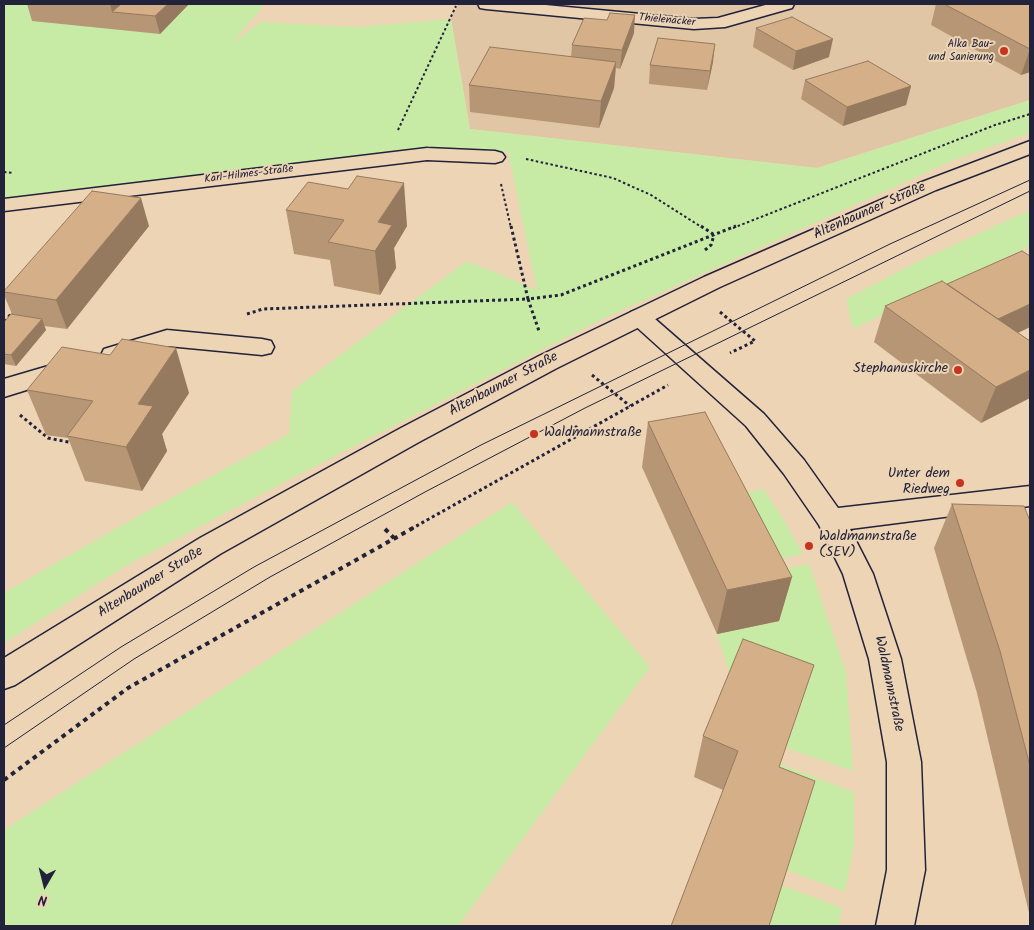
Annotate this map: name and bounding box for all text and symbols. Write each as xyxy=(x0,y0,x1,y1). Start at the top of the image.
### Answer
street label: Thielenäcker xyxy=(638,12,696,30)
place label: Alka Bau- und Sanierung xyxy=(928,38,994,64)
marker: Alka Bau- und Sanierung xyxy=(998,45,1010,57)
street label: Karl-Hilmes-Straße xyxy=(204,163,294,187)
street label: Altenbaunaer Straße xyxy=(811,180,929,244)
street label: Altenbaunaer Straße xyxy=(447,349,561,421)
place label: Stephanuskirche xyxy=(853,362,948,378)
marker: Stephanuskirche xyxy=(952,364,964,376)
place label: Waldmannstraße xyxy=(544,426,642,442)
marker: Waldmannstraße xyxy=(528,428,540,440)
place label: Unter dem Riedweg xyxy=(888,467,950,500)
marker: Unter dem Riedweg xyxy=(954,477,966,489)
place label: Waldmannstraße (SEV) xyxy=(819,530,917,562)
marker: Waldmannstraße (SEV) xyxy=(803,540,815,552)
street label: Altenbaunaer Straße xyxy=(95,544,207,622)
street label: Waldmannstraße xyxy=(870,635,906,733)
north arrow xyxy=(20,860,70,910)
text: N xyxy=(37,888,49,911)

